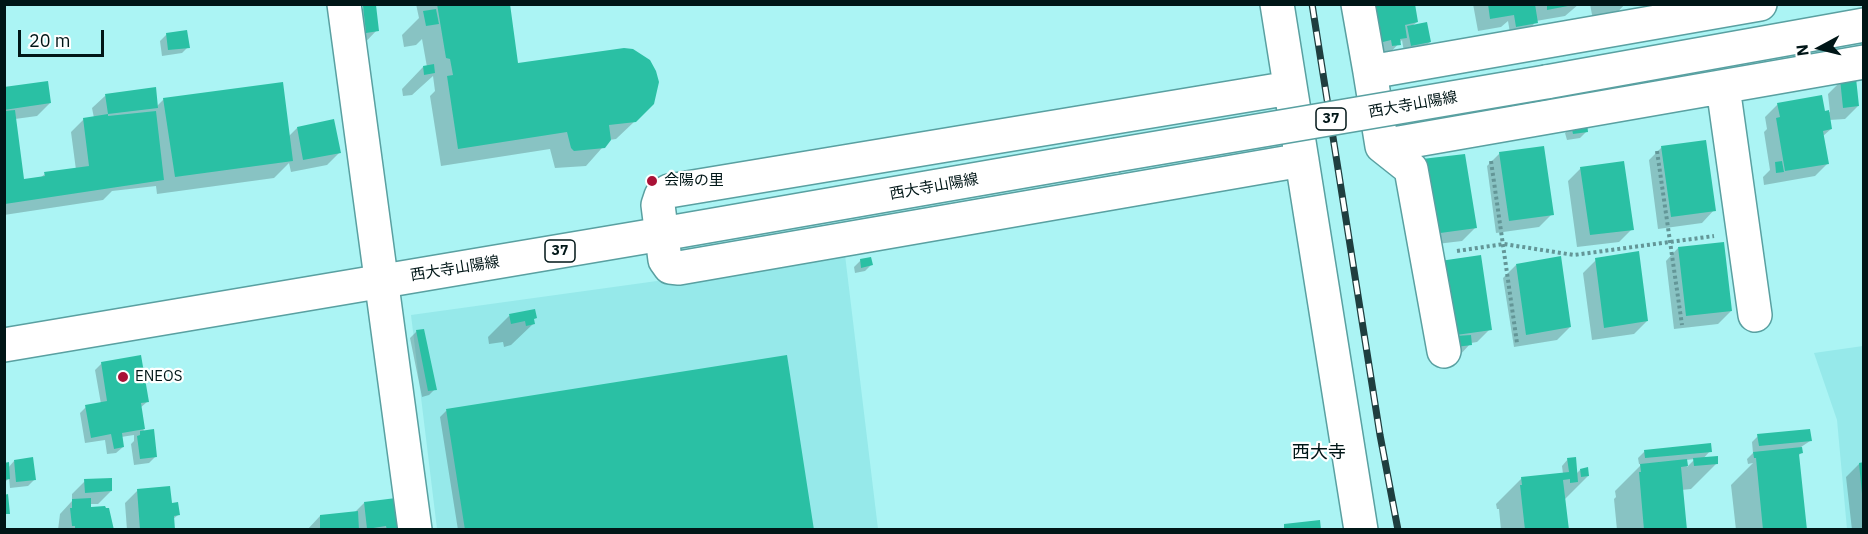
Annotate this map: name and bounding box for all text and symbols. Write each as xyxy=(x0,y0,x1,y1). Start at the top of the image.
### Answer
scale bar xyxy=(21,18,106,56)
north arrow xyxy=(1790,18,1850,78)
text: 20 m xyxy=(29,29,71,52)
text: N xyxy=(1792,43,1813,57)
street label: 西大寺山陽線 xyxy=(1367,88,1459,122)
road number: 37 xyxy=(1316,108,1346,130)
street label: 西大寺山陽線 xyxy=(888,170,980,204)
place label: 会陽の里 xyxy=(664,172,724,190)
marker: 会陽の里 xyxy=(645,174,659,188)
road number: 37 xyxy=(545,240,575,262)
street label: 西大寺山陽線 xyxy=(409,253,501,285)
place label: ENEOS xyxy=(135,368,182,386)
marker: ENEOS xyxy=(116,370,130,384)
district label: 西大寺 xyxy=(1292,442,1346,464)

